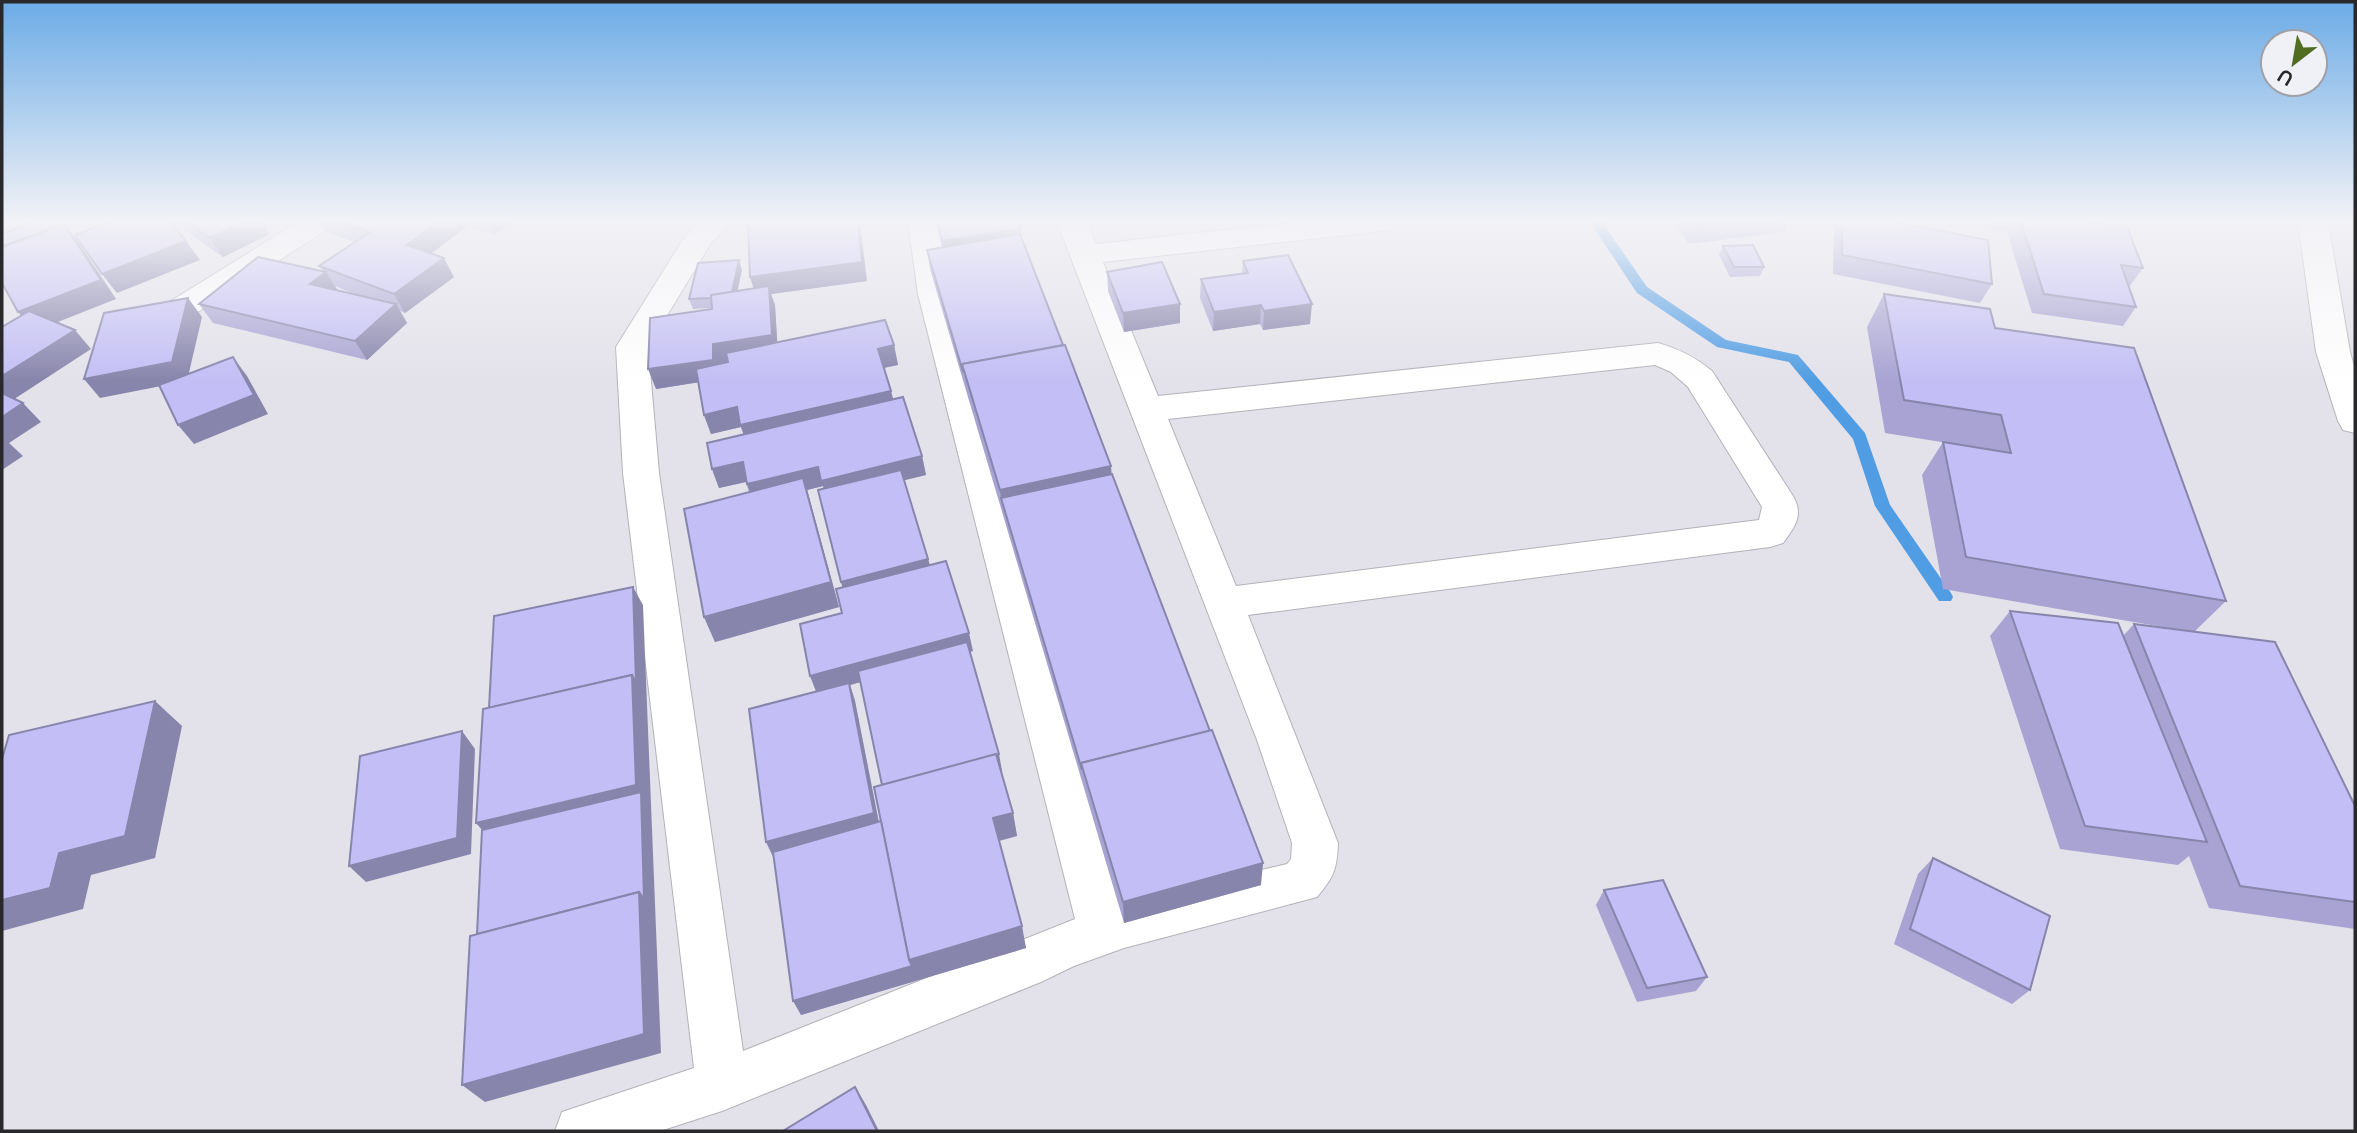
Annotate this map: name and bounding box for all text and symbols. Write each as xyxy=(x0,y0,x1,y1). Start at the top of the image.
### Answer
north arrow xyxy=(2259,28,2329,98)
text: U xyxy=(2273,64,2297,91)

